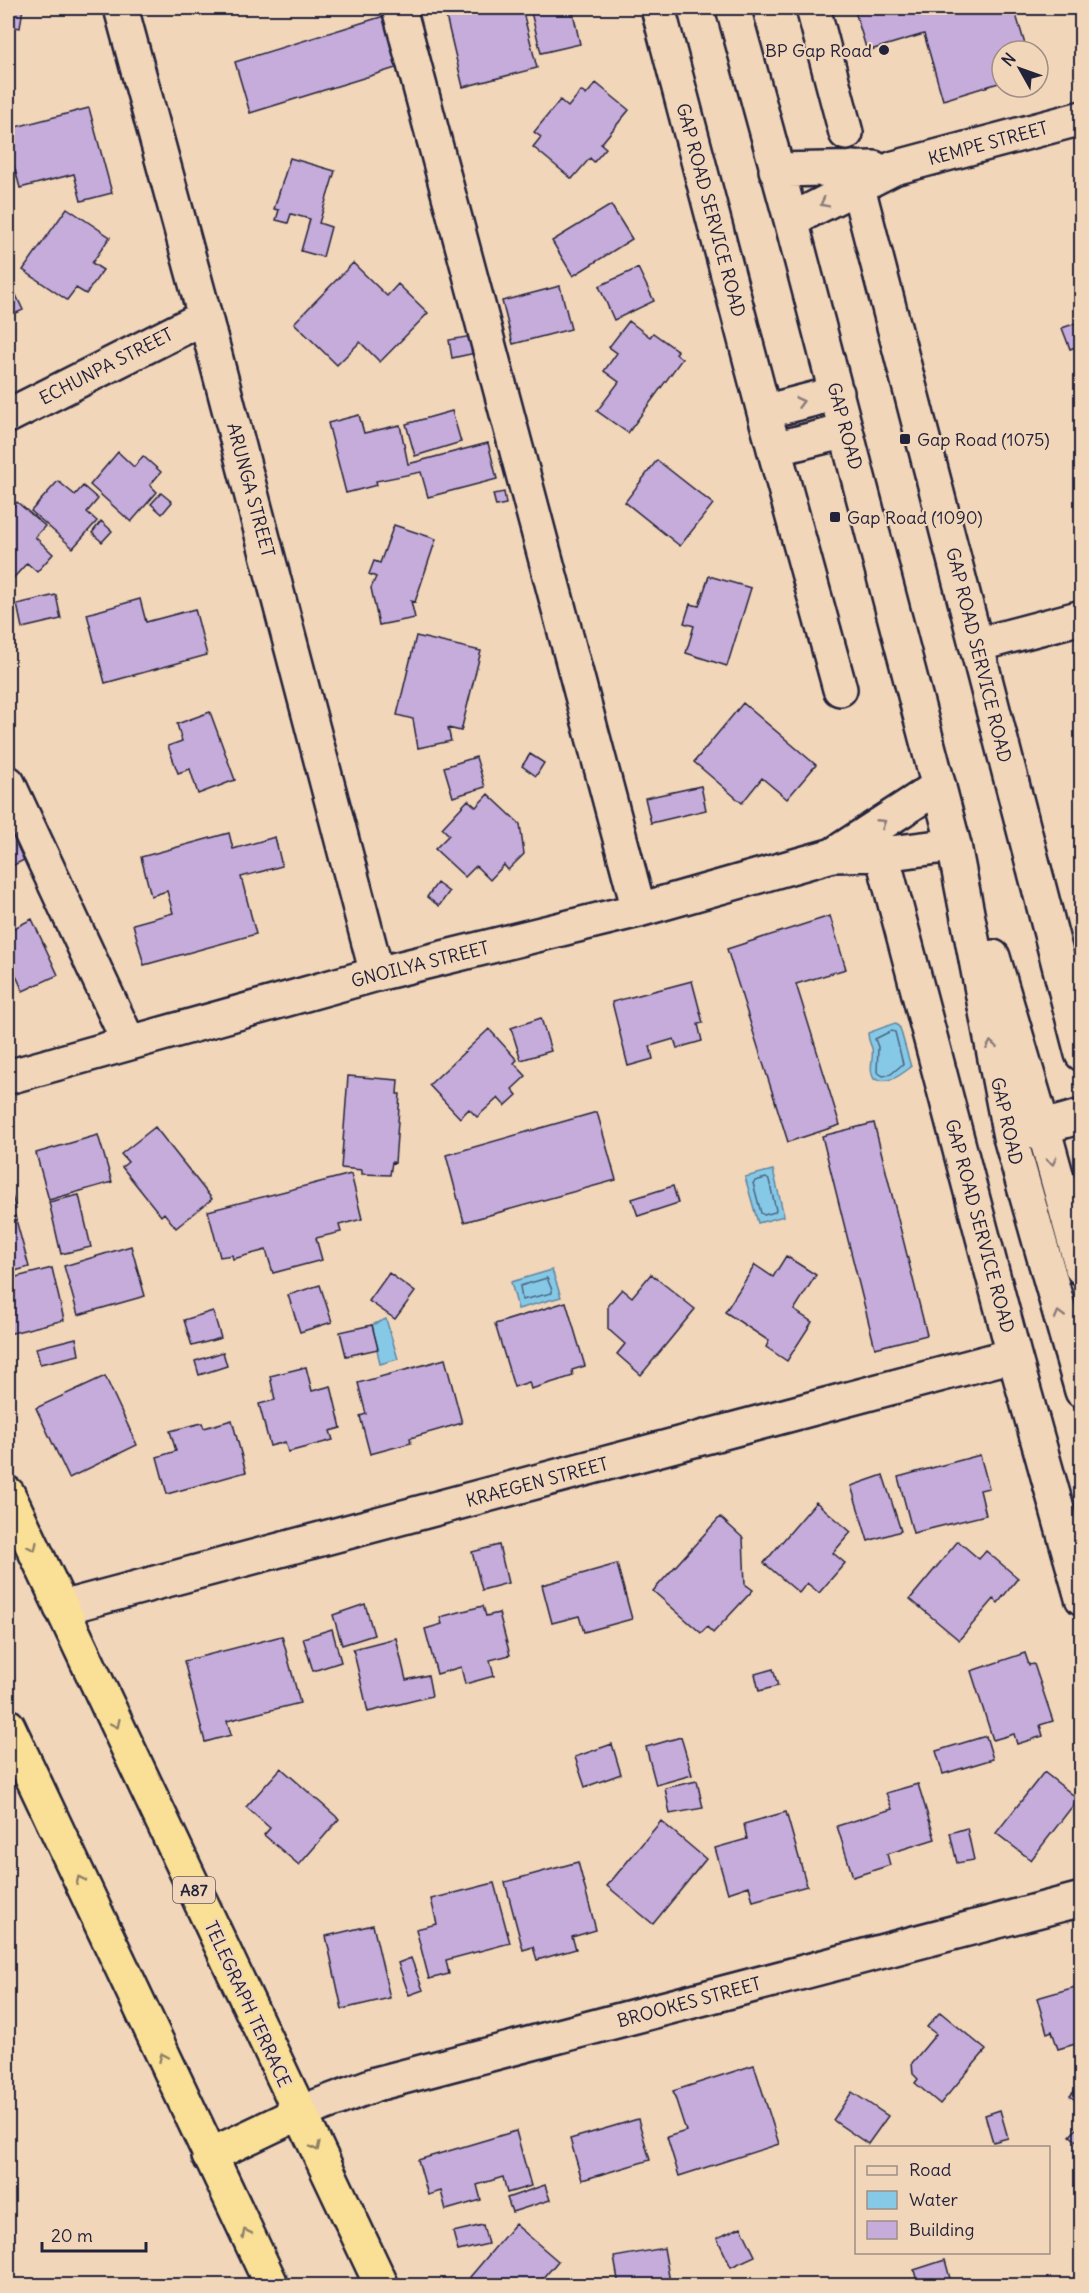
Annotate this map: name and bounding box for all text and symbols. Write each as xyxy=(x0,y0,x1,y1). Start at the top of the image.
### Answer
place label: BP Gap Road xyxy=(765,39,872,62)
north arrow xyxy=(990,39,1050,99)
marker: BP Gap Road xyxy=(877,43,891,57)
text: N xyxy=(997,49,1020,70)
street label: GAP ROAD SERVICE ROAD xyxy=(671,101,751,319)
street label: KEMPE STREET xyxy=(925,116,1051,170)
one-way arrow xyxy=(820,196,830,207)
street label: ECHUNPA STREET xyxy=(35,322,177,410)
street label: GAP ROAD xyxy=(822,380,868,472)
one-way arrow xyxy=(795,397,805,410)
street label: ARUNGA STREET xyxy=(222,420,280,560)
place label: Gap Road (1075) xyxy=(917,428,1050,451)
marker: Gap Road (1075) xyxy=(898,432,912,446)
place label: Gap Road (1090) xyxy=(847,506,983,529)
marker: Gap Road (1090) xyxy=(828,510,842,524)
street label: GAP ROAD SERVICE ROAD xyxy=(941,545,1017,765)
one-way arrow xyxy=(875,819,886,830)
street label: GNOILYA STREET xyxy=(349,936,491,992)
one-way arrow xyxy=(985,1040,998,1050)
street label: GAP ROAD xyxy=(986,1075,1028,1167)
street label: GAP ROAD SERVICE ROAD xyxy=(940,1117,1020,1335)
one-way arrow xyxy=(1045,1156,1058,1166)
one-way arrow xyxy=(1053,1310,1066,1320)
street label: KRAEGEN STREET xyxy=(463,1452,611,1512)
one-way arrow xyxy=(25,1541,37,1552)
one-way arrow xyxy=(108,1717,120,1728)
one-way arrow xyxy=(75,1876,87,1887)
road number: A87 xyxy=(173,1877,215,1903)
street label: TELEGRAPH TERRACE xyxy=(199,1917,297,2091)
street label: BROOKES STREET xyxy=(614,1972,764,2032)
one-way arrow xyxy=(158,2052,170,2063)
one-way arrow xyxy=(308,2140,320,2151)
legend xyxy=(855,2146,1050,2254)
text: Road xyxy=(909,2158,952,2181)
text: Water xyxy=(909,2188,959,2211)
scale bar xyxy=(42,2215,146,2253)
text: Building xyxy=(909,2218,974,2241)
text: 20 m xyxy=(51,2224,93,2247)
one-way arrow xyxy=(242,2228,254,2239)

